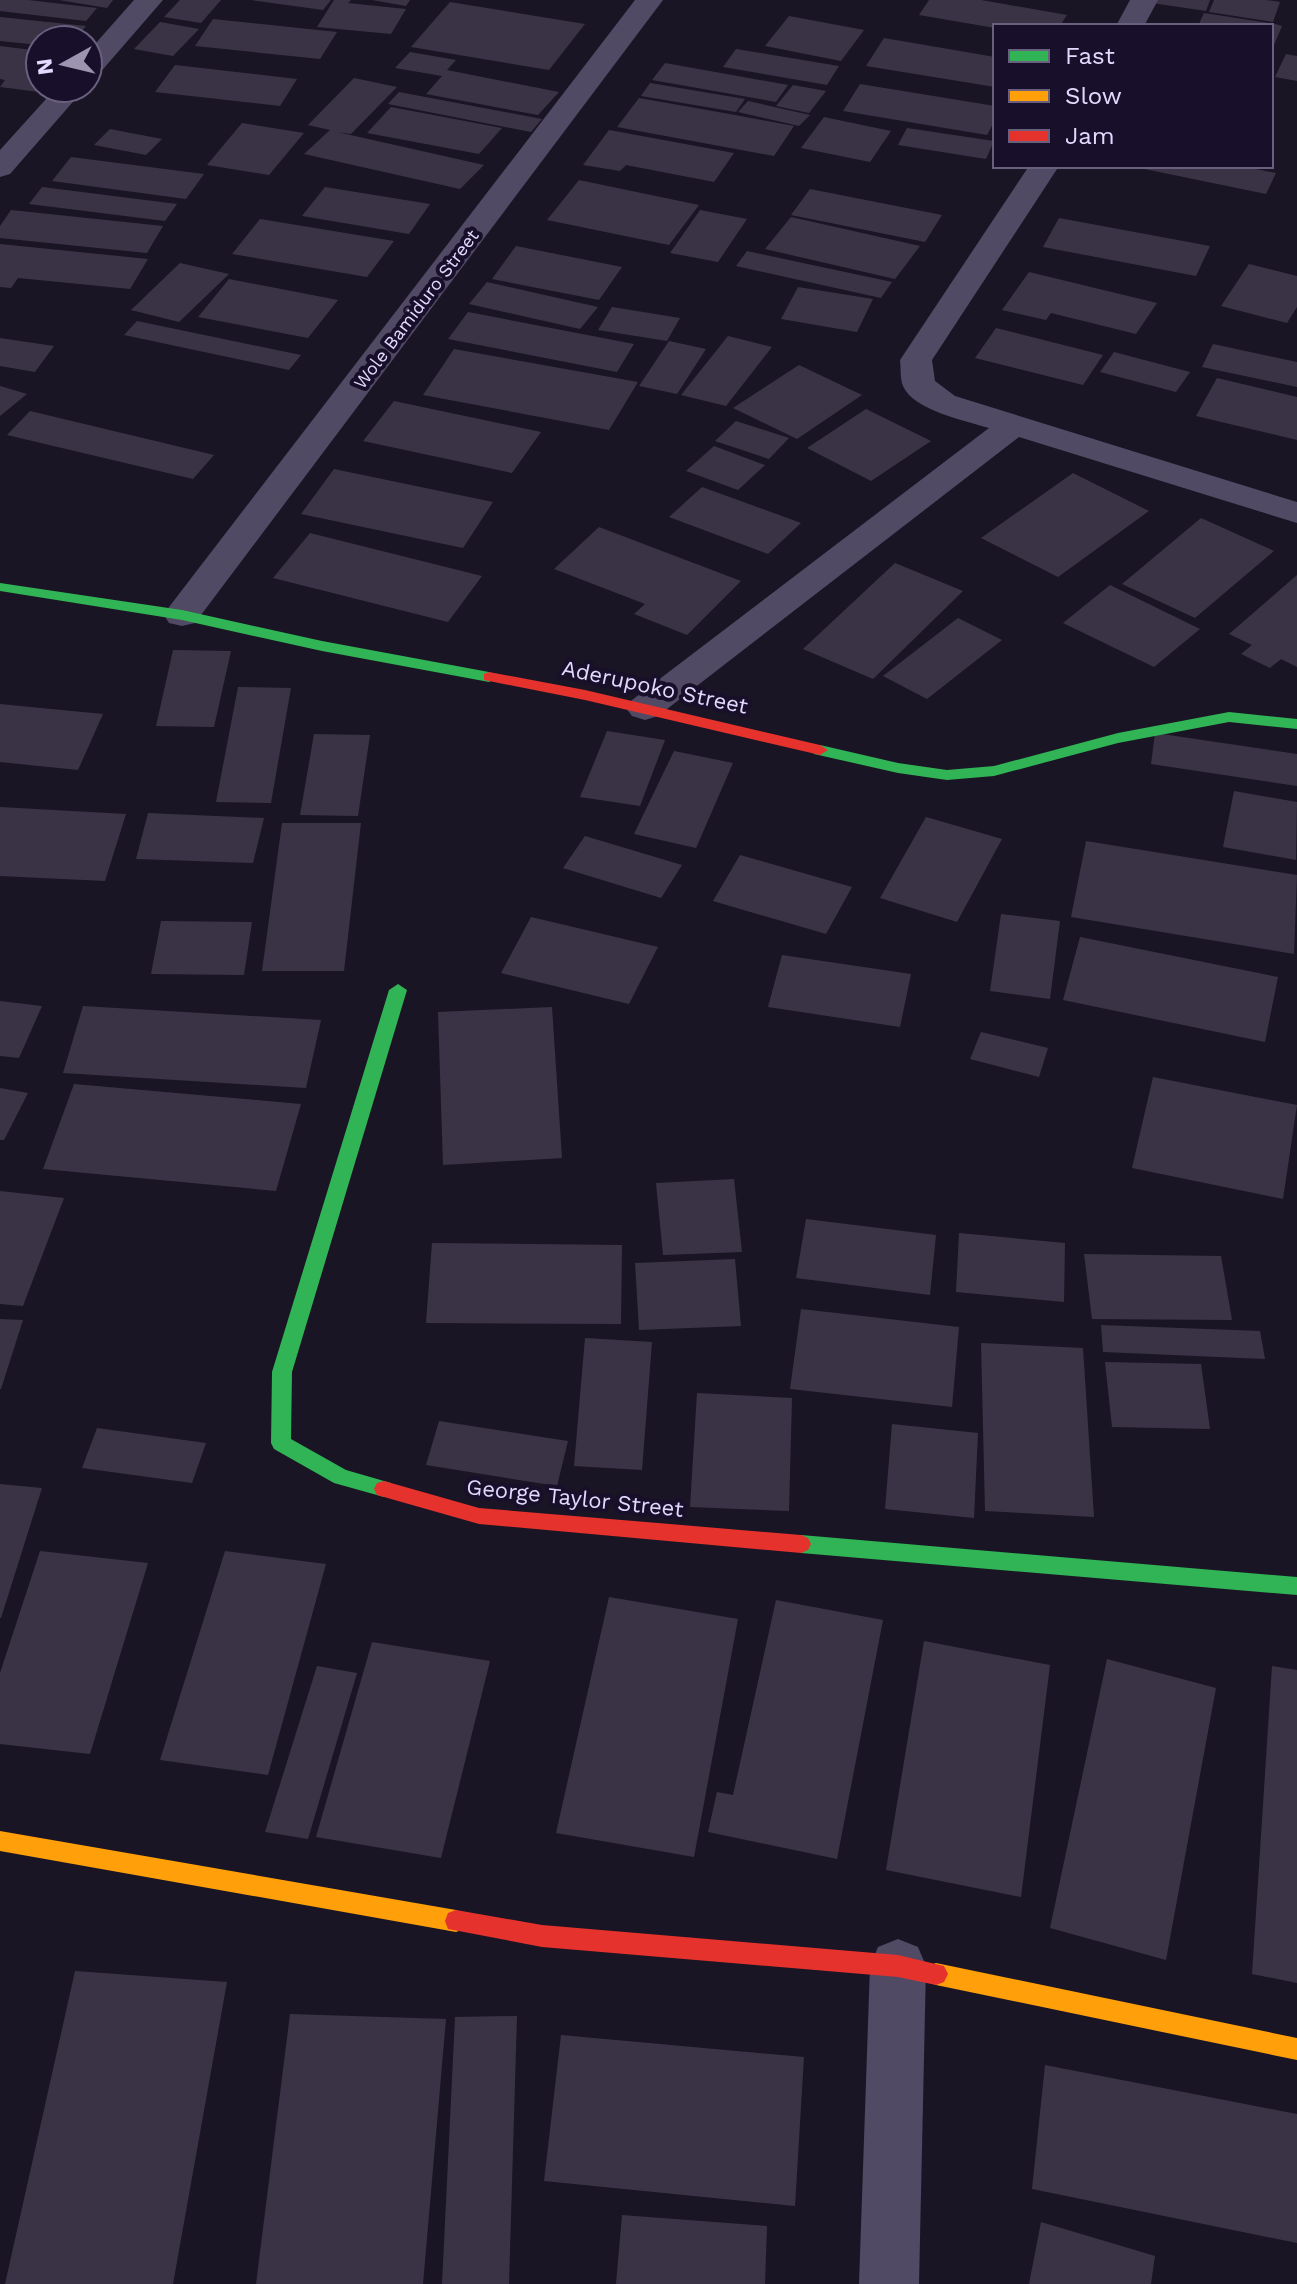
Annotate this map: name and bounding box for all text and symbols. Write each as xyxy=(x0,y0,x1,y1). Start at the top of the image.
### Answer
north arrow xyxy=(24,24,104,104)
legend xyxy=(993,24,1273,168)
text: Fast xyxy=(1065,42,1115,70)
text: N xyxy=(31,57,58,77)
text: Slow xyxy=(1065,82,1122,110)
text: Jam xyxy=(1065,122,1115,150)
street label: Wole Bamiduro Street xyxy=(349,225,483,393)
street label: Aderupoko Street xyxy=(560,655,750,719)
street label: George Taylor Street xyxy=(465,1474,685,1522)

